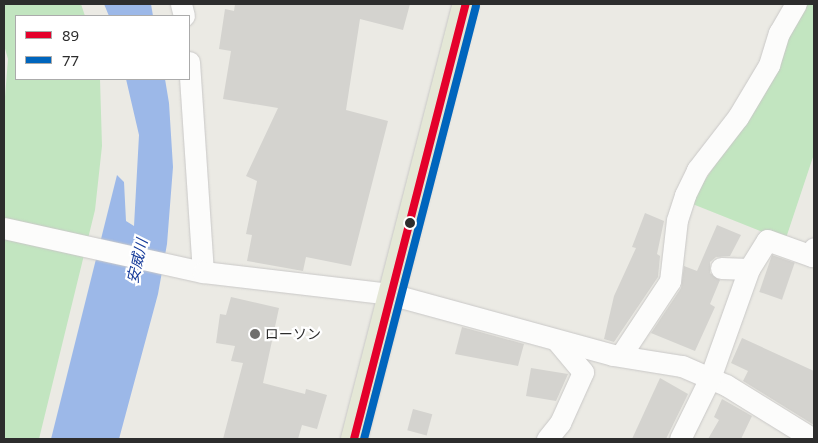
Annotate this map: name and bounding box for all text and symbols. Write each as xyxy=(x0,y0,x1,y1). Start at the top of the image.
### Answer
legend xyxy=(15,15,190,80)
text: 89 xyxy=(62,25,79,45)
text: 77 xyxy=(62,50,79,70)
unlabelled marker xyxy=(405,218,415,228)
water label: 安威川 xyxy=(123,237,151,285)
place label: ローソン xyxy=(265,326,321,342)
marker: ローソン xyxy=(249,328,261,340)

